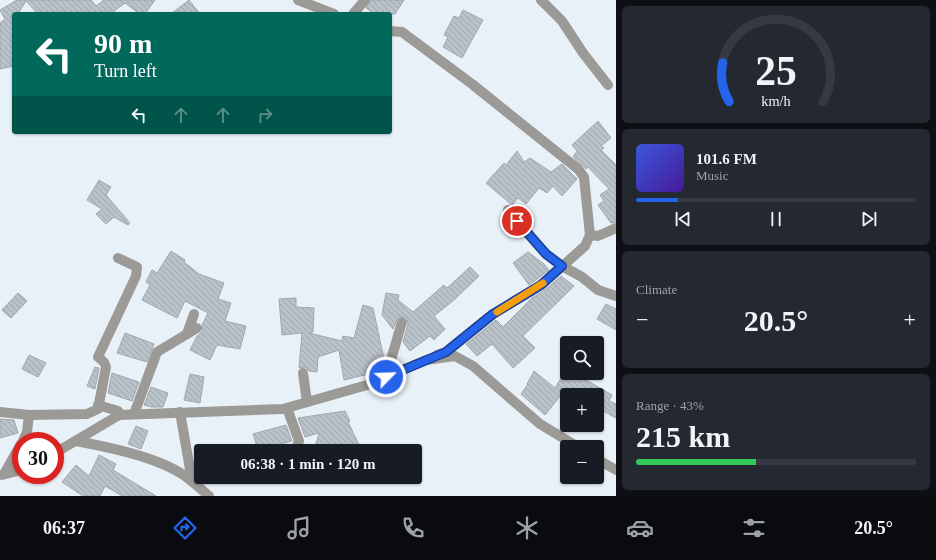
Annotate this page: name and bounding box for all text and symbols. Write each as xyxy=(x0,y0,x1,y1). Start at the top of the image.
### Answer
icon: left xyxy=(28,28,80,80)
text: 90 m xyxy=(94,28,152,59)
text: 25 xyxy=(755,48,797,94)
text: Turn left xyxy=(94,61,157,81)
text: km/h xyxy=(761,93,791,109)
icon: left xyxy=(128,104,150,126)
icon: ahead xyxy=(170,104,192,126)
icon: ahead xyxy=(212,104,234,126)
icon: right xyxy=(254,104,276,126)
text: 101.6 FM xyxy=(696,151,757,167)
text: Music xyxy=(696,168,729,183)
pin xyxy=(500,204,534,238)
icon: previous xyxy=(672,208,694,230)
icon: pause xyxy=(765,208,787,230)
icon: next xyxy=(858,208,880,230)
icon: arrive xyxy=(506,210,528,232)
text: Climate xyxy=(636,282,677,297)
text: 20.5° xyxy=(744,304,808,337)
text: − xyxy=(636,307,648,332)
text: + xyxy=(904,307,916,332)
map controls xyxy=(560,336,604,484)
button: search xyxy=(560,336,604,380)
position arrow xyxy=(365,356,407,398)
button: + xyxy=(560,388,604,432)
text: Range · 43% xyxy=(636,398,704,413)
text: 215 km xyxy=(636,420,730,453)
speed limit sign: 30 xyxy=(12,432,64,484)
button: − xyxy=(560,440,604,484)
text: 06:38 · 1 min · 120 m xyxy=(241,456,376,472)
icon: directions xyxy=(171,514,199,542)
icon: music xyxy=(285,514,313,542)
icon: phone xyxy=(399,514,427,542)
icon: climate xyxy=(513,514,541,542)
icon: car xyxy=(626,514,654,542)
icon: filters xyxy=(740,514,768,542)
text: 06:37 xyxy=(43,518,85,538)
text: 20.5° xyxy=(854,518,893,538)

